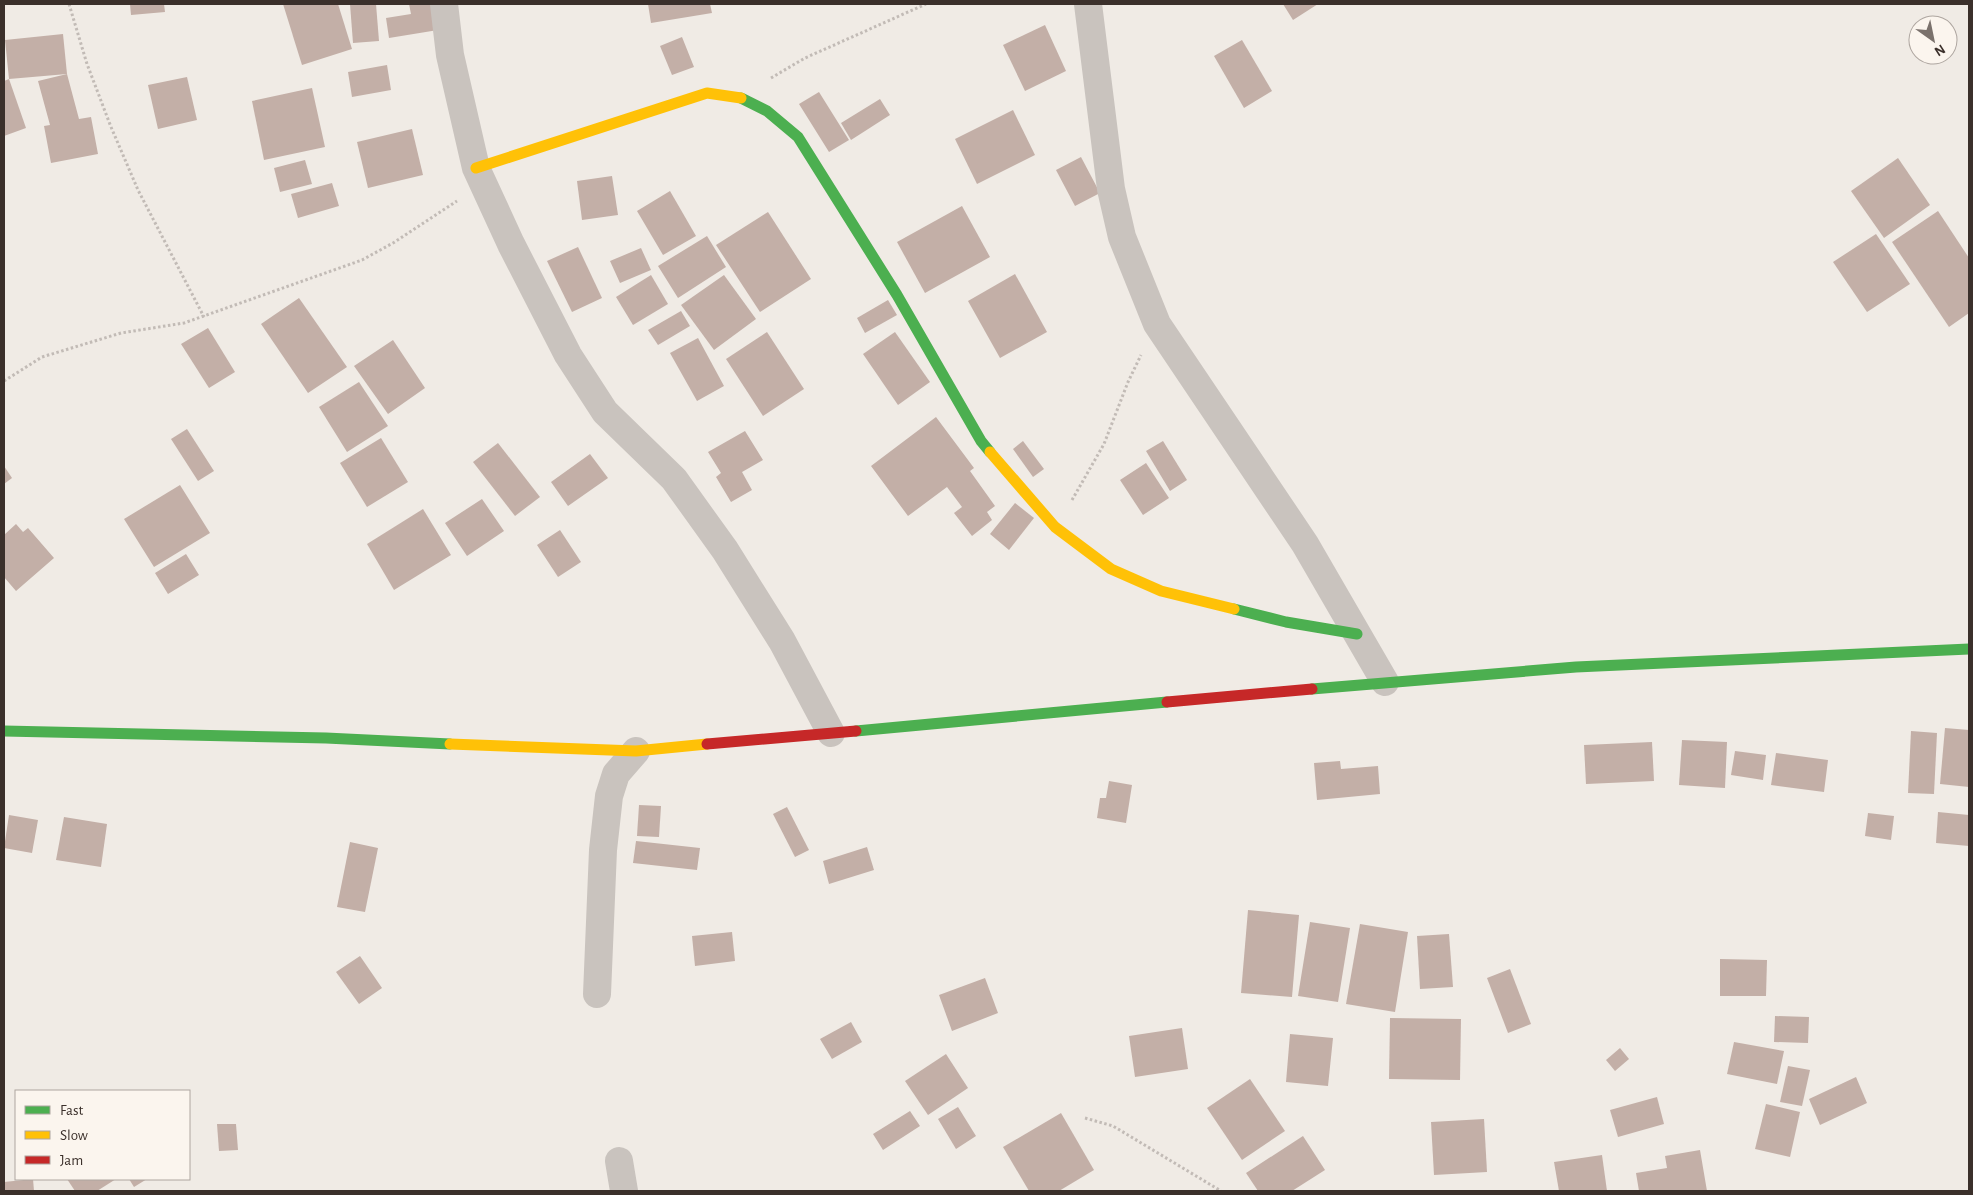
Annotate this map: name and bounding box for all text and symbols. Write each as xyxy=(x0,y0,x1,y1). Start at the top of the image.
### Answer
north arrow xyxy=(1908,15,1958,65)
text: N xyxy=(1932,42,1947,59)
legend xyxy=(15,1090,190,1180)
text: Fast xyxy=(60,1103,84,1118)
text: Slow xyxy=(60,1128,88,1143)
text: Jam xyxy=(60,1153,83,1168)

